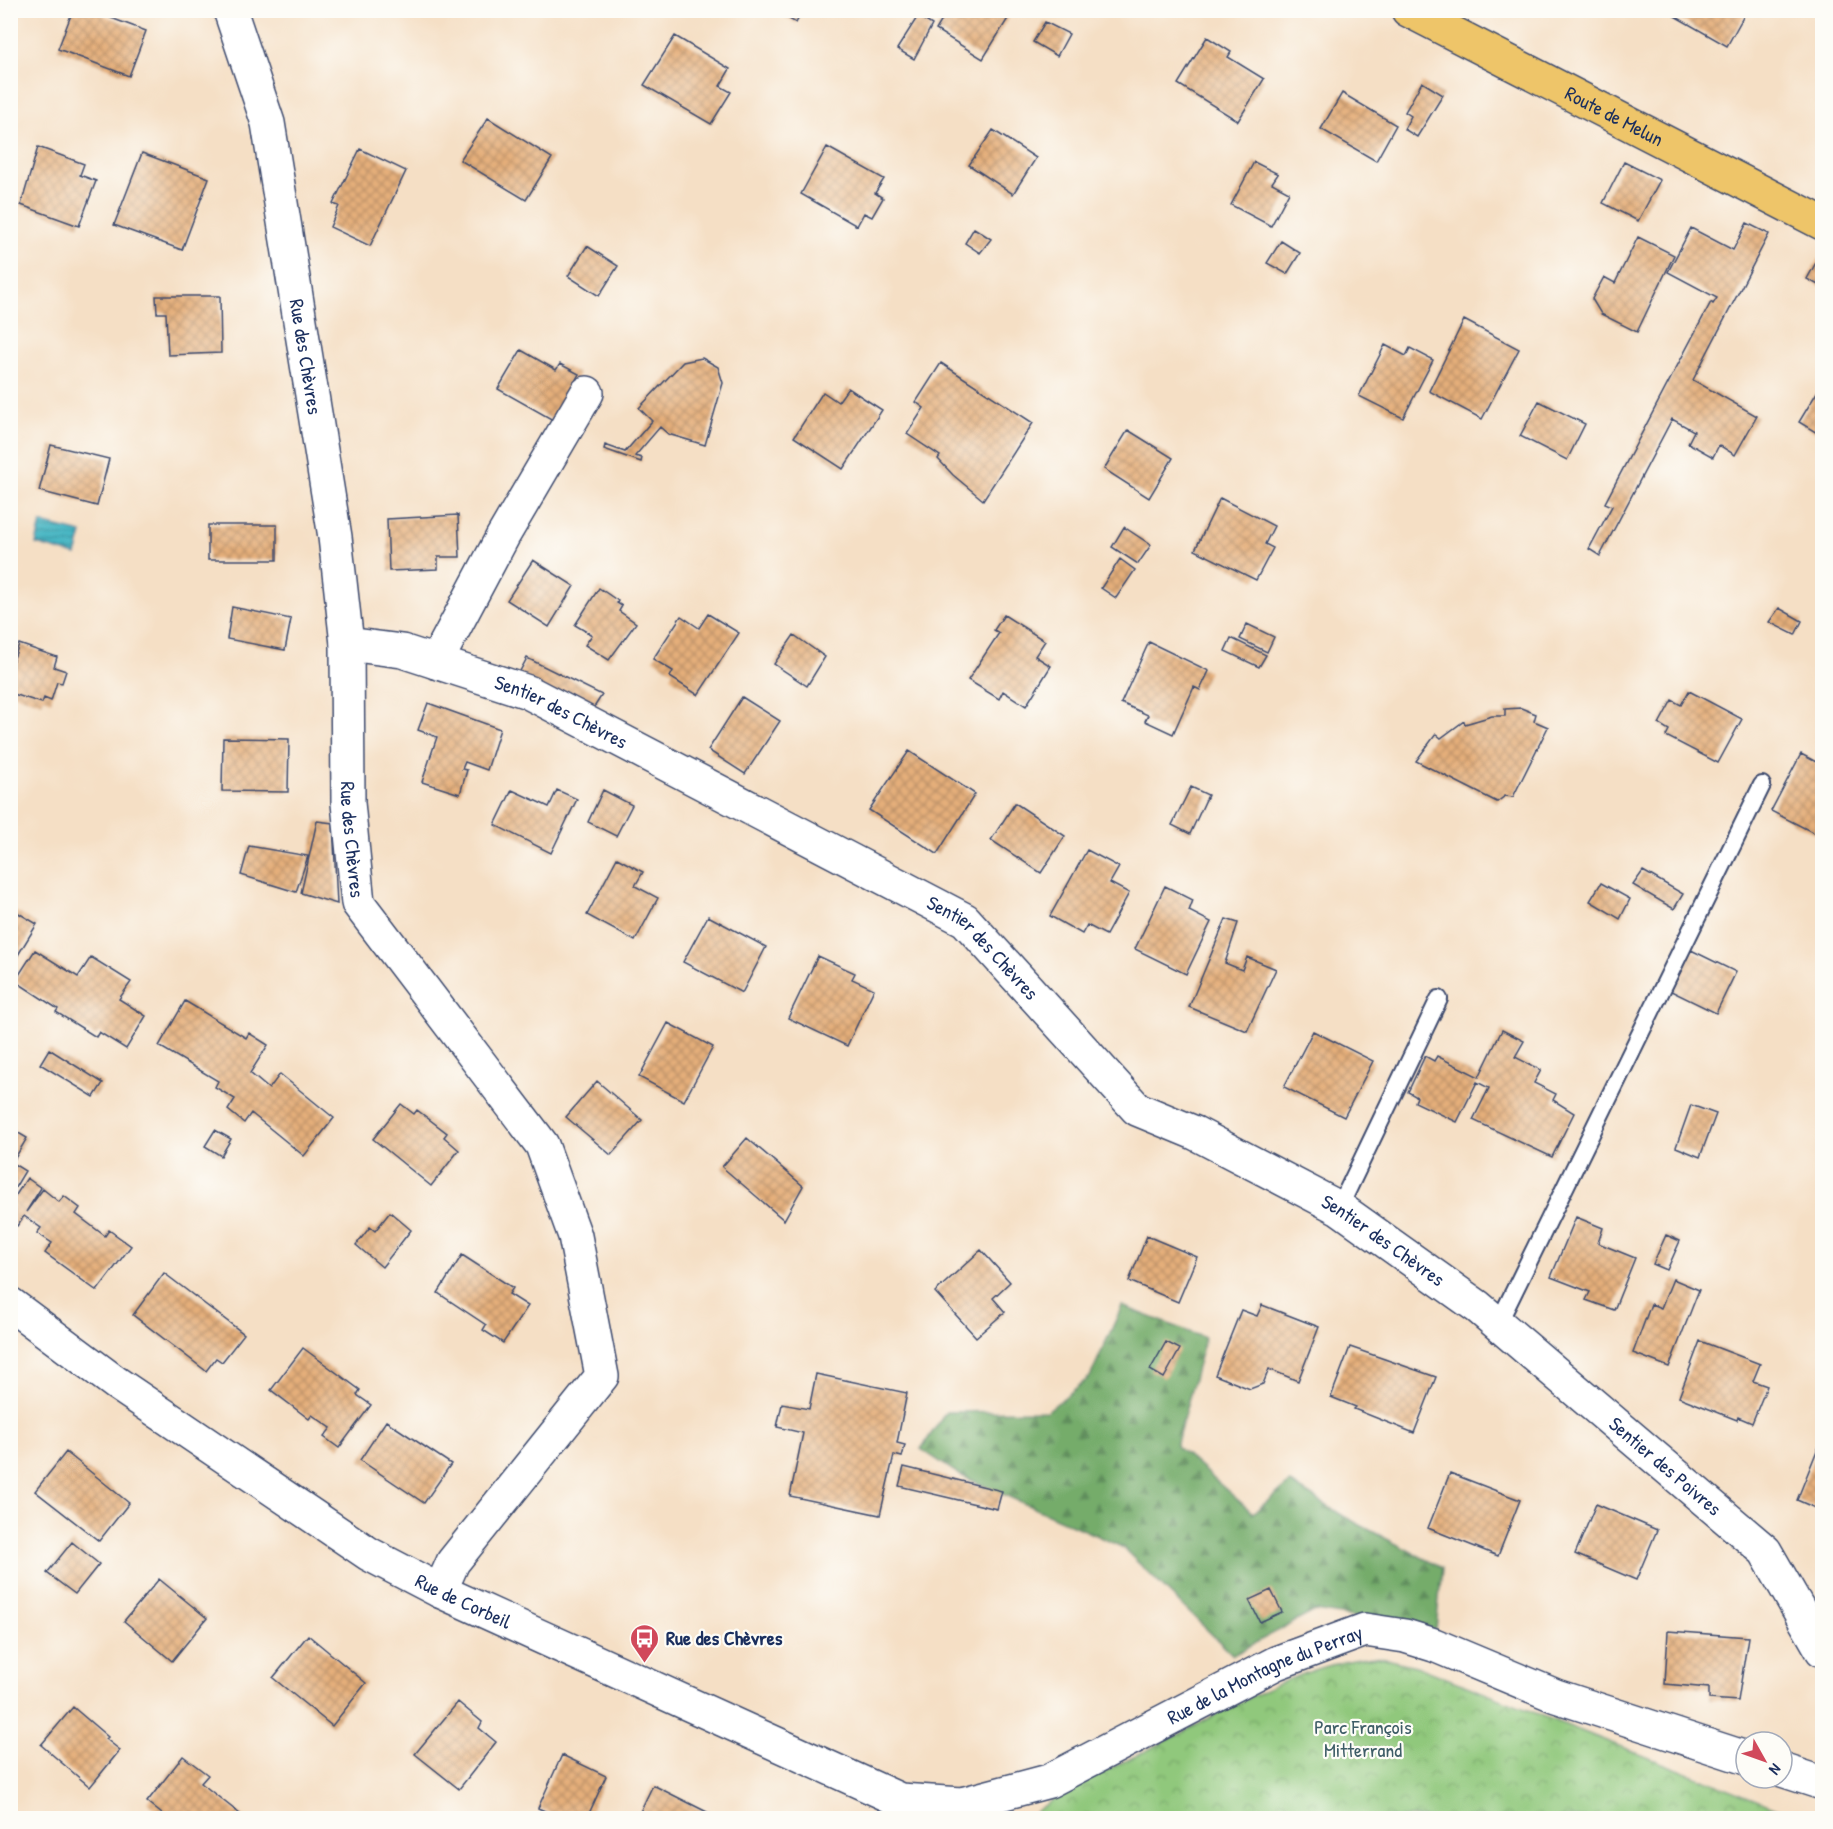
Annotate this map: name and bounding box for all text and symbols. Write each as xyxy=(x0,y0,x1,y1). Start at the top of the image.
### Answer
street label: Route de Melun xyxy=(1561,79,1668,152)
street label: Rue des Chèvres xyxy=(284,297,329,417)
street label: Sentier des Chèvres xyxy=(491,668,633,755)
street label: Rue des Chèvres xyxy=(335,781,371,899)
street label: Sentier des Chèvres xyxy=(922,889,1045,1006)
street label: Sentier des Chèvres xyxy=(1317,1187,1451,1292)
street label: Sentier des Poivres xyxy=(1604,1410,1728,1521)
street label: Rue de Corbeil xyxy=(411,1567,516,1635)
street label: Rue de la Montagne du Perray xyxy=(1162,1618,1366,1730)
bus stop icon: Rue des Chèvres xyxy=(629,1622,661,1664)
place label: Rue des Chèvres xyxy=(666,1624,783,1651)
park label: Parc François Mitterrand xyxy=(1314,1713,1412,1763)
north arrow xyxy=(1734,1730,1794,1790)
text: N xyxy=(1764,1759,1787,1780)

